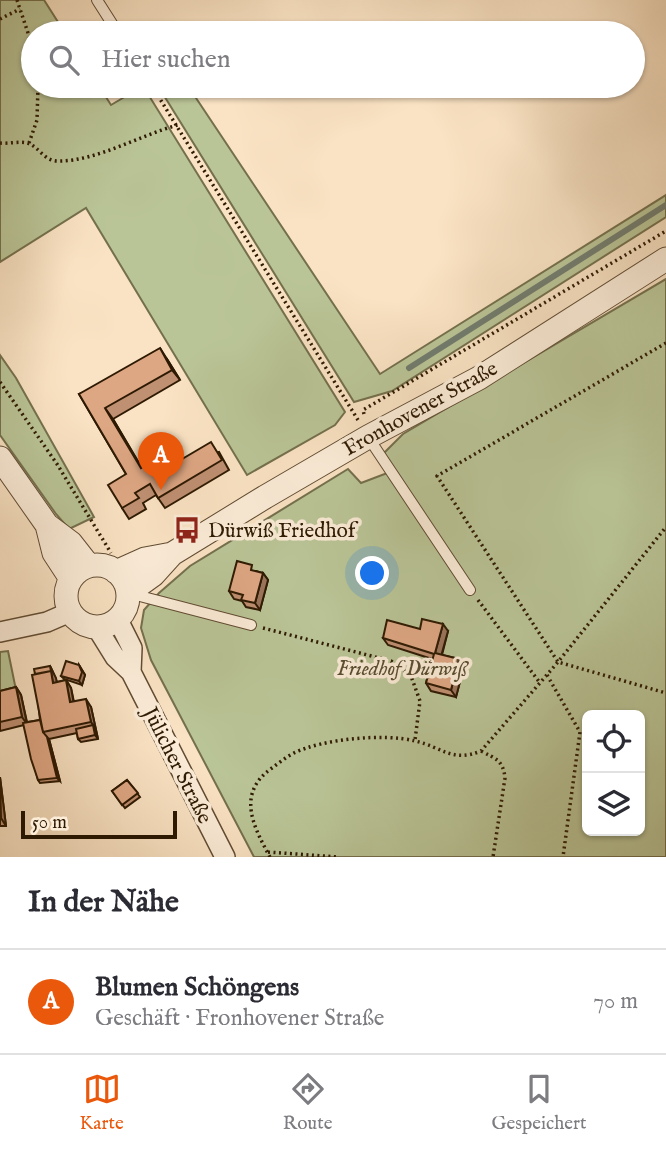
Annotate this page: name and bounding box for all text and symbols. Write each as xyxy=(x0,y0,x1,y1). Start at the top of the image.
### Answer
search box xyxy=(21,21,645,98)
icon: search xyxy=(45,41,83,79)
text: Hier suchen xyxy=(101,43,231,76)
street label: Fronhovener Straße xyxy=(339,355,503,463)
pin: A xyxy=(138,432,184,490)
bus stop icon: Dürwiß Friedhof xyxy=(172,515,202,545)
place label: Dürwiß Friedhof xyxy=(208,518,359,545)
your location xyxy=(355,556,389,590)
park label: Friedhof Dürwiß xyxy=(337,656,470,683)
street label: Jülicher Straße xyxy=(135,701,218,829)
map controls xyxy=(582,710,645,836)
button: locate xyxy=(582,710,645,773)
button: layers xyxy=(582,773,645,836)
scale bar xyxy=(21,808,177,840)
text: 50 m xyxy=(32,811,67,835)
text: In der Nähe xyxy=(28,884,179,922)
text: Blumen Schöngens xyxy=(95,971,299,1004)
text: A xyxy=(43,987,59,1016)
text: 70 m xyxy=(593,987,638,1016)
text: Geschäft · Fronhovener Straße xyxy=(95,1004,384,1033)
tab: Karte xyxy=(80,1070,124,1136)
tab: Route xyxy=(283,1070,332,1136)
tab: Gespeichert xyxy=(491,1070,586,1136)

